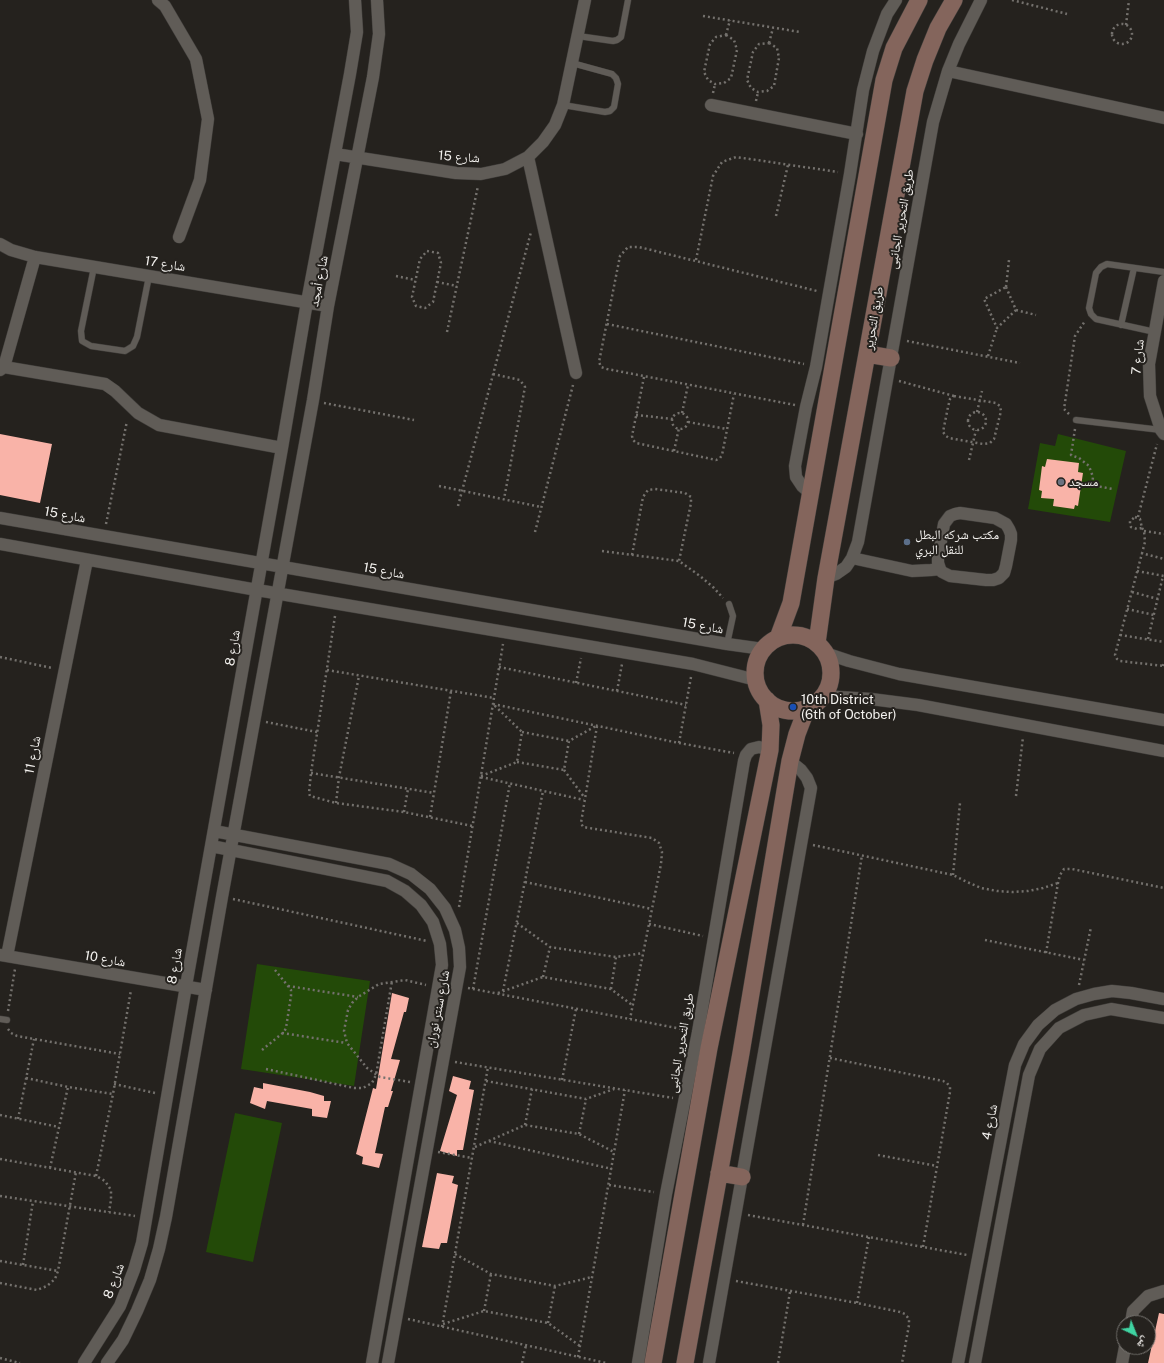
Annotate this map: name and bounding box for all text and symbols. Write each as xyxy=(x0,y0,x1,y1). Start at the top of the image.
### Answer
street label: شارع 15 xyxy=(438,148,480,166)
street label: طريق التحرير الجانبى xyxy=(885,168,917,270)
street label: شارع 17 xyxy=(144,253,186,275)
street label: شارع أمجد xyxy=(306,254,332,308)
street label: طريق التحرير xyxy=(861,285,887,351)
street label: شارع 7 xyxy=(1128,338,1148,376)
place label: مسجد xyxy=(1069,474,1098,490)
marker: مسجد xyxy=(1056,477,1066,487)
street label: شارع 15 xyxy=(43,504,87,526)
place label: مكتب شركه البطل للنقل البري xyxy=(915,527,999,558)
marker: مكتب شركه البطل للنقل البري xyxy=(902,537,912,547)
street label: شارع 15 xyxy=(362,560,406,582)
street label: شارع 15 xyxy=(681,615,725,637)
street label: شارع 8 xyxy=(222,629,244,667)
place label: 10th District (6th of October) xyxy=(801,692,897,723)
marker: 10th District (6th of October) xyxy=(788,702,798,712)
street label: شارع 11 xyxy=(22,735,44,775)
street label: شارع 8 xyxy=(164,947,186,985)
street label: شارع 10 xyxy=(83,948,127,970)
street label: شارع سنتر نوران xyxy=(423,969,453,1049)
street label: طريق التحرير الجانبى xyxy=(665,992,697,1094)
street label: شارع 4 xyxy=(979,1103,1001,1141)
street label: شارع 8 xyxy=(100,1261,128,1301)
north arrow xyxy=(1116,1315,1156,1355)
text: ش xyxy=(1135,1335,1152,1351)

